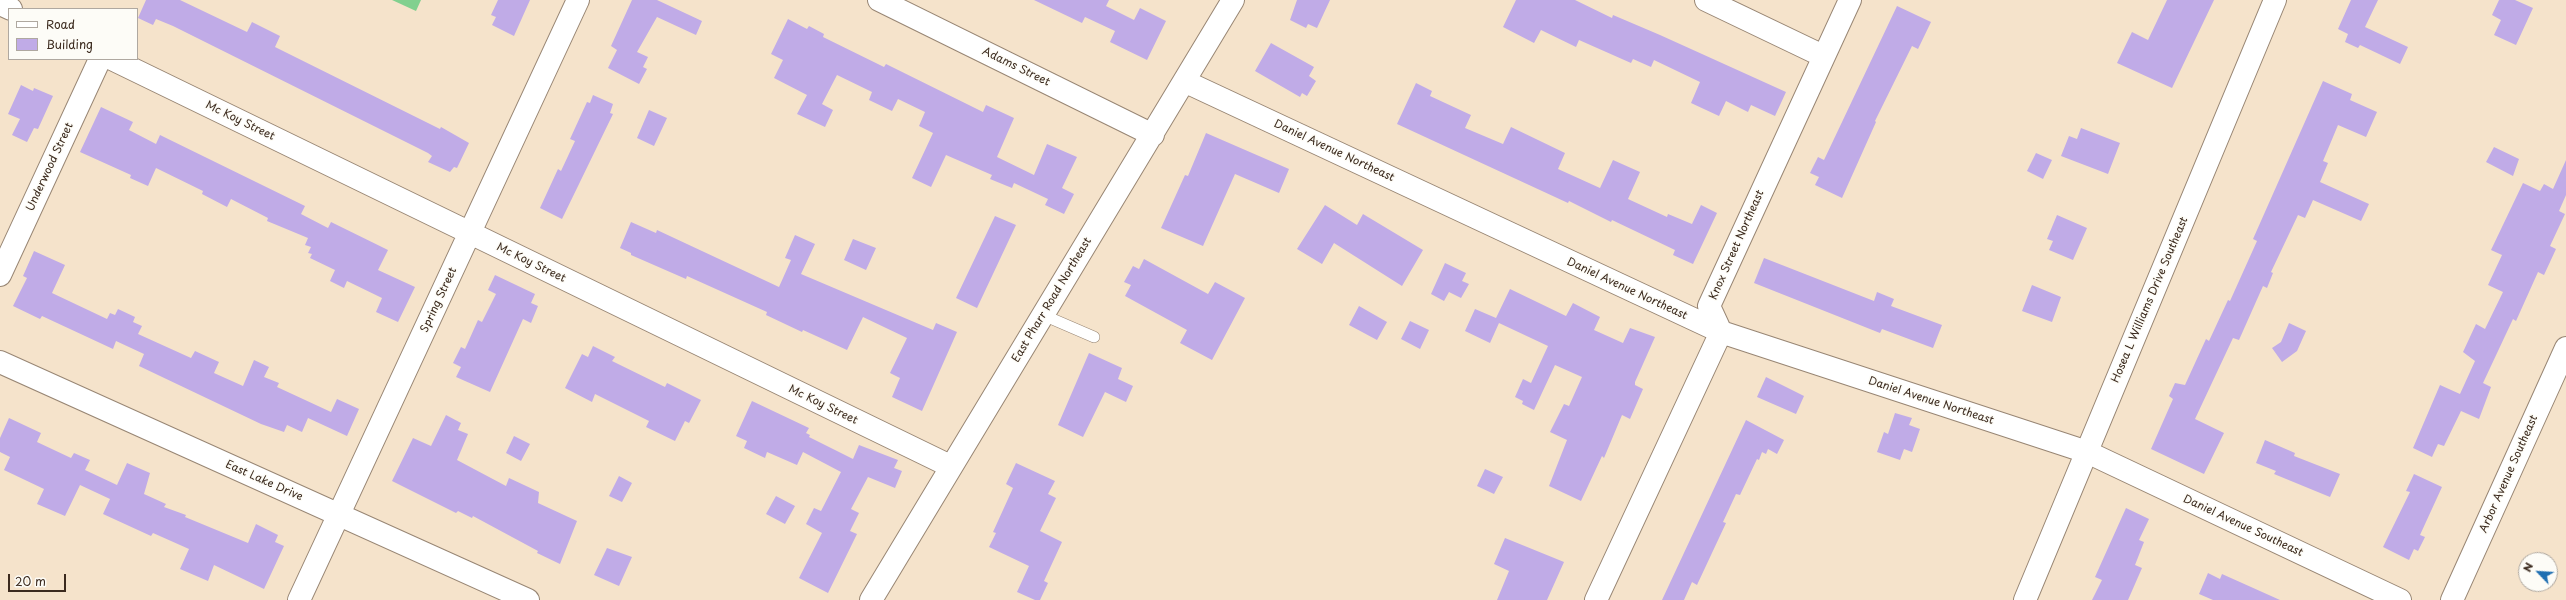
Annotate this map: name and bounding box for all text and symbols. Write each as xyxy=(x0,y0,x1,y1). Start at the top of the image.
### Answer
legend xyxy=(8,8,138,60)
text: Road xyxy=(46,15,75,33)
text: Building xyxy=(46,35,93,53)
street label: Adams Street xyxy=(980,45,1052,89)
street label: Mc Koy Street xyxy=(203,99,277,143)
street label: Daniel Avenue Northeast xyxy=(1272,117,1396,185)
street label: Underwood Street xyxy=(24,121,76,213)
street label: Knox Street Northeast xyxy=(1707,188,1767,302)
street label: Hosea L Williams Drive Southeast xyxy=(2109,215,2191,385)
street label: East Pharr Road Northeast xyxy=(1009,235,1095,365)
street label: Mc Koy Street xyxy=(494,241,568,285)
street label: Daniel Avenue Northeast xyxy=(1565,255,1689,323)
street label: Spring Street xyxy=(418,265,460,335)
street label: Daniel Avenue Northeast xyxy=(1867,374,1995,428)
street label: Mc Koy Street xyxy=(786,383,860,427)
street label: Arbor Avenue Southeast xyxy=(2477,413,2541,535)
street label: East Lake Drive xyxy=(223,458,305,504)
street label: Daniel Avenue Southeast xyxy=(2181,492,2305,560)
north arrow xyxy=(2518,552,2558,592)
text: N xyxy=(2518,560,2537,575)
scale bar xyxy=(10,566,68,592)
text: 20 m xyxy=(15,572,46,590)

